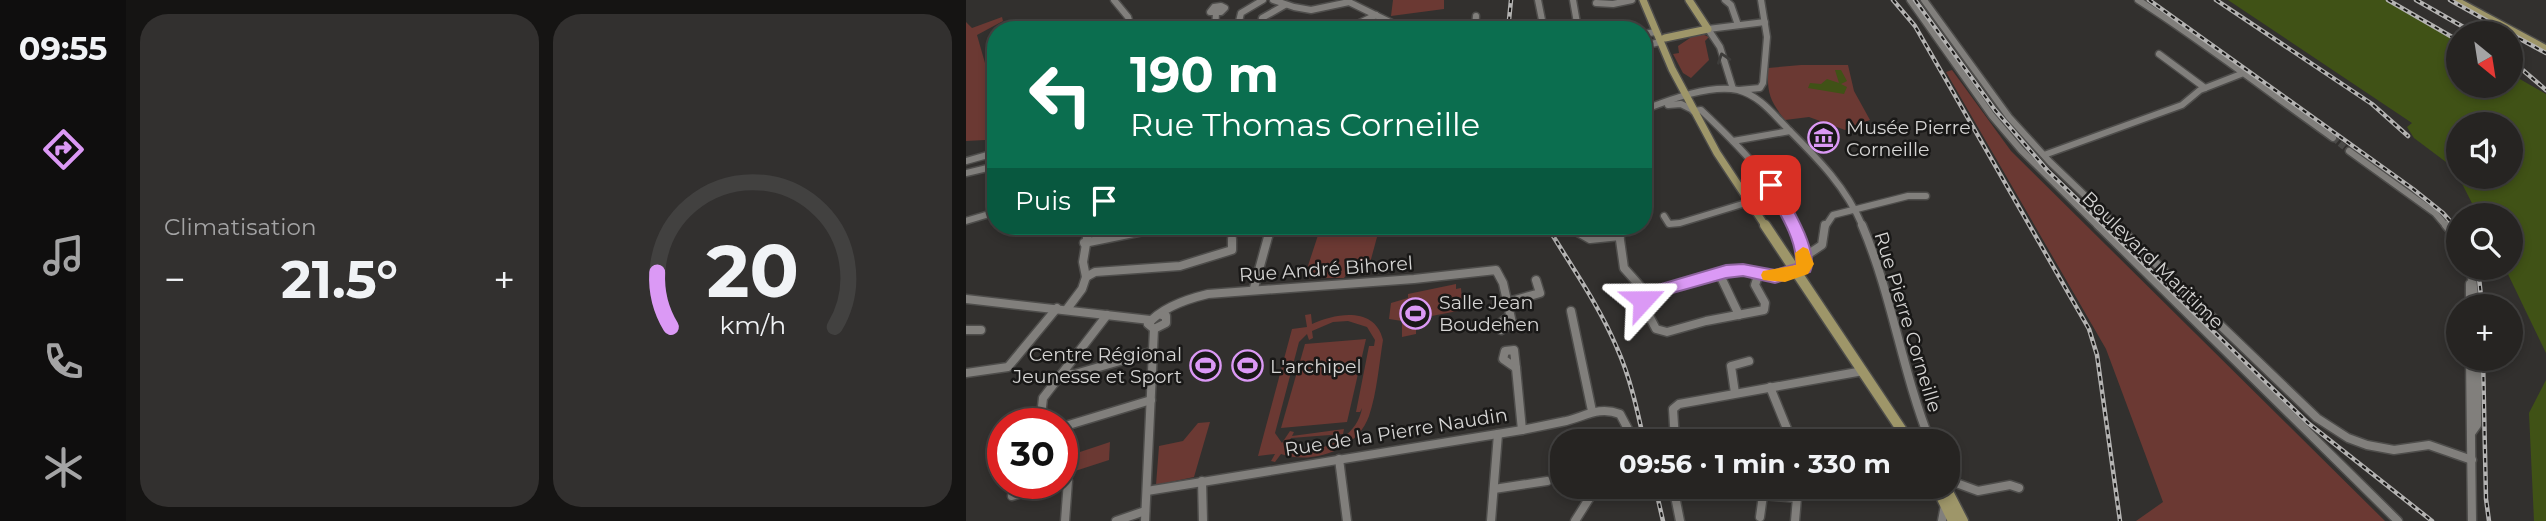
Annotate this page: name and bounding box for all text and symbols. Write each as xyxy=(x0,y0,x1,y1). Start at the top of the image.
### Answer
north arrow xyxy=(2446,21,2524,98)
map controls xyxy=(2446,21,2523,371)
text: 09:55 xyxy=(19,29,107,68)
text: 190 m xyxy=(1130,45,1279,104)
icon: left xyxy=(1015,49,1106,140)
one-way arrow xyxy=(1717,52,1732,64)
text: Rue Thomas Corneille xyxy=(1130,105,1480,144)
button: sound xyxy=(2446,112,2523,189)
place label: Musée Pierre Corneille xyxy=(1846,116,1971,161)
museum icon: Musée Pierre Corneille xyxy=(1806,121,1840,155)
icon: directions xyxy=(39,125,88,174)
pin xyxy=(1741,155,1801,215)
icon: arrive xyxy=(1752,166,1790,204)
icon: arrive xyxy=(1085,182,1123,220)
text: Puis xyxy=(1015,185,1071,217)
street label: Boulevard Maritime xyxy=(2077,186,2229,334)
button: search xyxy=(2446,203,2523,280)
text: Climatisation xyxy=(164,213,316,241)
text: 20 xyxy=(706,227,799,315)
street label: Rue Pierre Corneille xyxy=(1870,229,1946,415)
icon: music xyxy=(39,231,88,280)
text: 21.5° xyxy=(281,248,398,311)
street label: Rue André Bihorel xyxy=(1238,251,1414,287)
text: − xyxy=(164,256,186,303)
text: + xyxy=(493,256,515,303)
position arrow xyxy=(1606,263,1680,337)
place label: Salle Jean Boudehen xyxy=(1439,291,1540,336)
button: + xyxy=(2446,294,2523,371)
sports icon: Salle Jean Boudehen xyxy=(1399,296,1433,330)
text: km/h xyxy=(719,309,786,339)
icon: phone xyxy=(39,337,88,386)
place label: Centre Régional Jeunesse et Sport xyxy=(1012,343,1182,388)
sports icon: Centre Régional Jeunesse et Sport xyxy=(1188,348,1222,382)
sports icon: L'archipel xyxy=(1230,349,1264,383)
place label: L'archipel xyxy=(1270,355,1362,378)
street label: Rue de la Pierre Naudin xyxy=(1283,403,1509,461)
speed limit sign: 30 xyxy=(987,408,1078,499)
icon: climate xyxy=(39,443,88,492)
text: 09:56 · 1 min · 330 m xyxy=(1619,448,1891,480)

